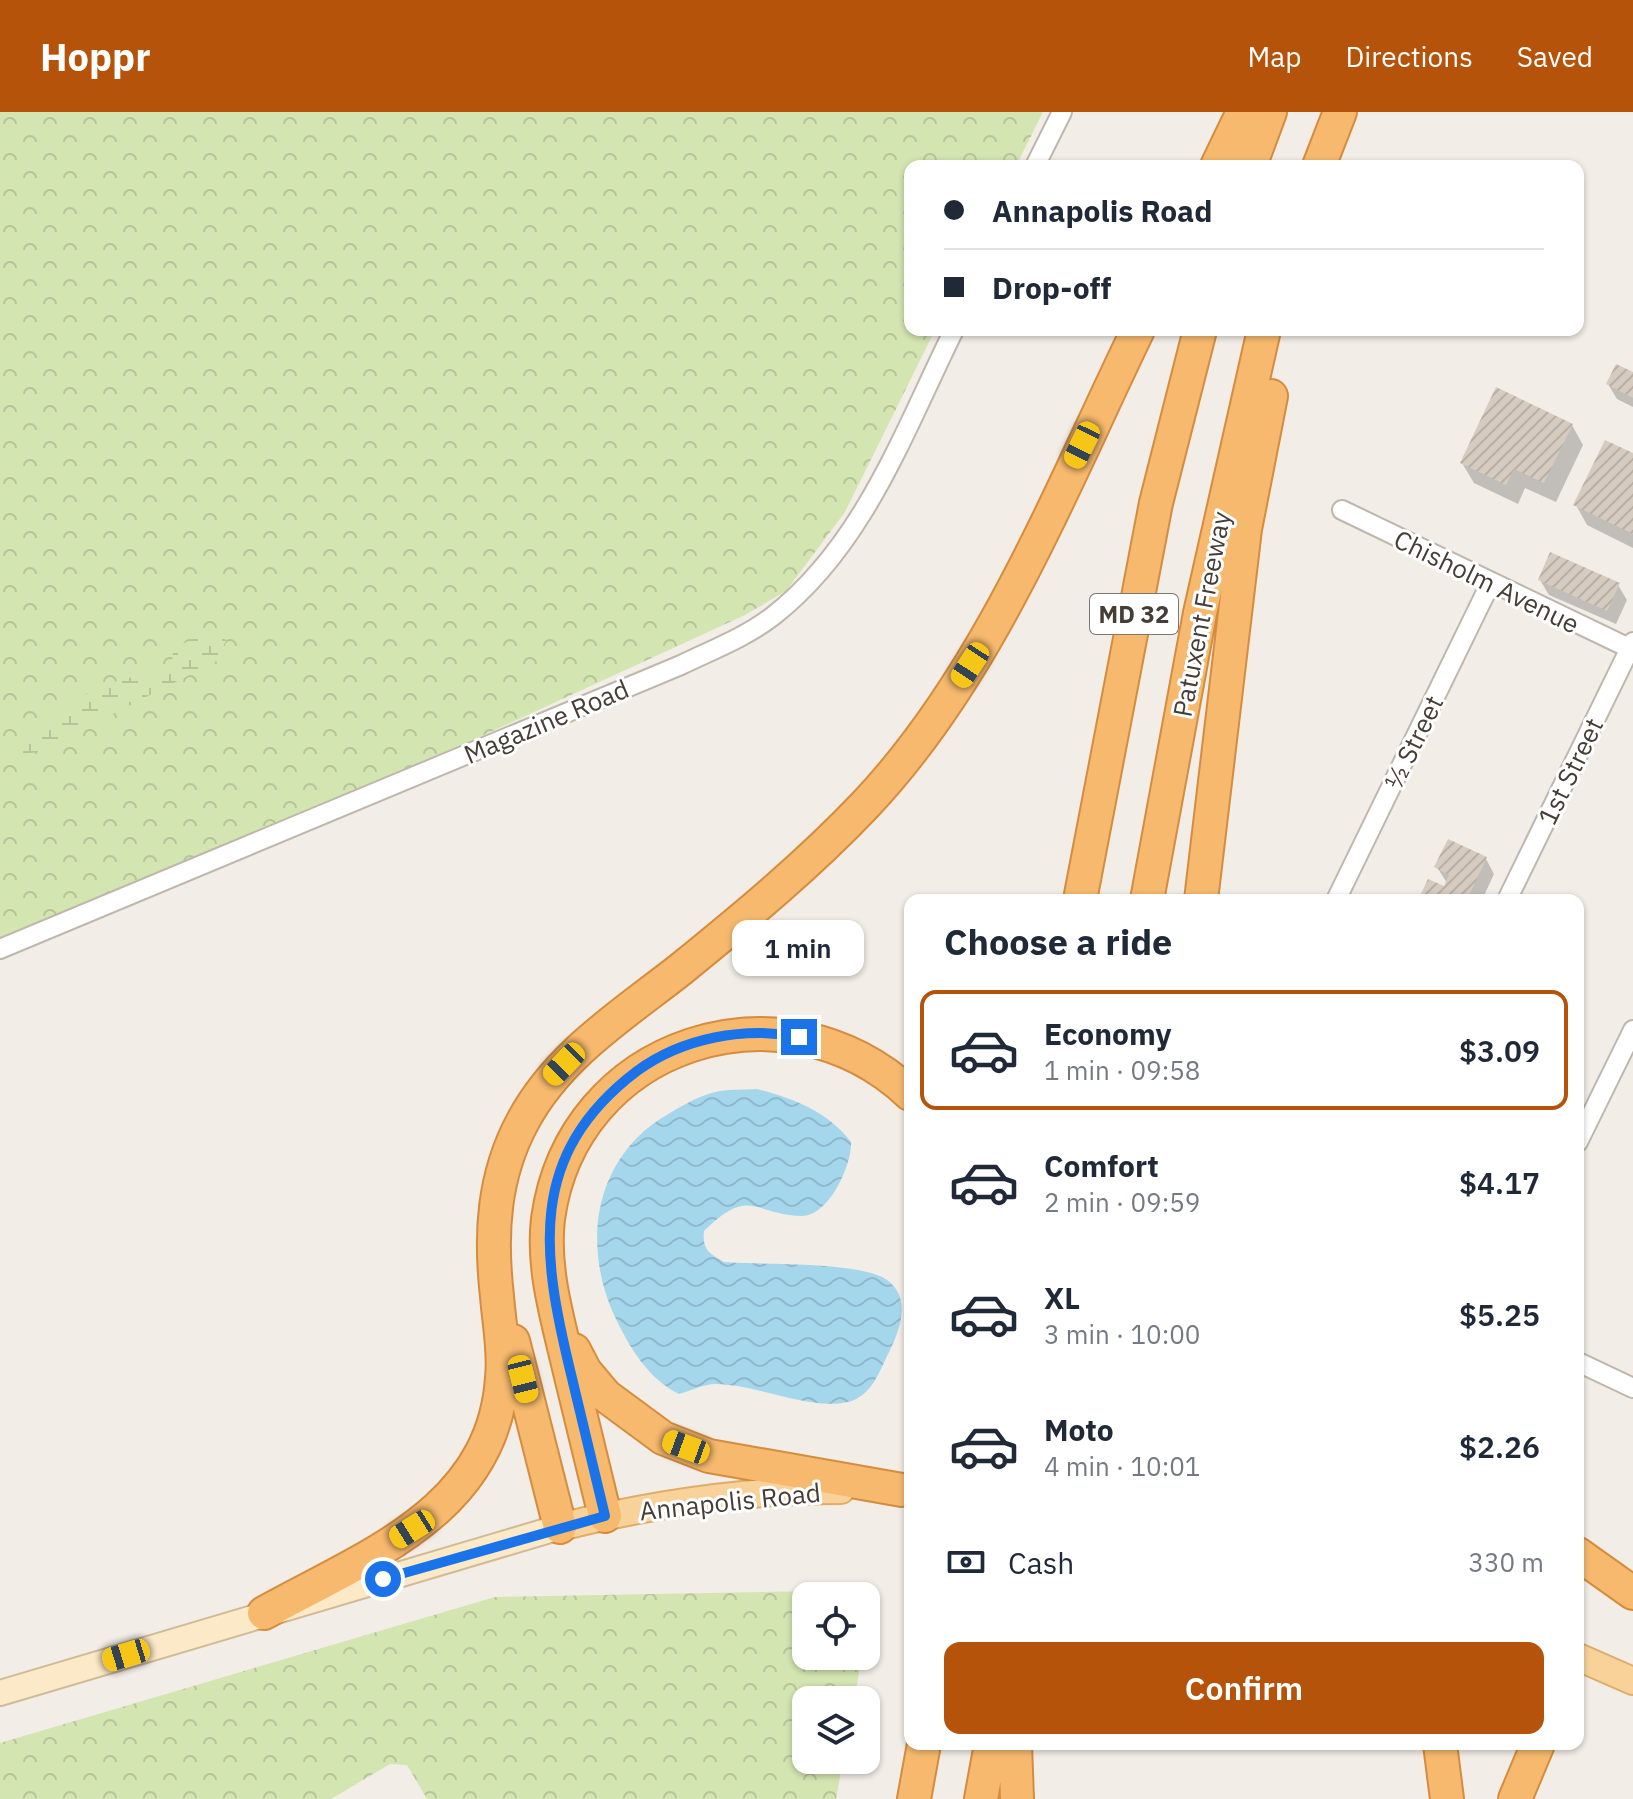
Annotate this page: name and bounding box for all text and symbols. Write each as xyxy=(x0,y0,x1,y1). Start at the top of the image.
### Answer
text: Hoppr xyxy=(40,32,151,81)
text: Map xyxy=(1247,38,1301,75)
text: Directions xyxy=(1345,38,1473,75)
text: Saved xyxy=(1517,38,1593,75)
text: Annapolis Road xyxy=(992,191,1212,230)
text: Drop-off xyxy=(992,268,1111,307)
car xyxy=(1061,418,1103,472)
street label: Patuxent Freeway xyxy=(1164,508,1238,720)
street label: Chisholm Avenue xyxy=(1389,521,1585,641)
road number: MD 32 xyxy=(1090,594,1178,634)
car xyxy=(947,638,993,692)
street label: Magazine Road xyxy=(458,671,634,771)
street label: ½ Street xyxy=(1376,690,1450,794)
street label: 1st Street xyxy=(1530,712,1610,830)
text: Choose a ride xyxy=(944,918,1172,965)
callout: 1 min xyxy=(733,921,865,977)
text: 1 min xyxy=(764,931,832,965)
icon: car xyxy=(948,1014,1020,1086)
text: Economy xyxy=(1044,1014,1172,1053)
route end xyxy=(781,1019,817,1055)
text: $3.09 xyxy=(1459,1031,1540,1070)
car xyxy=(539,1038,589,1090)
text: 1 min · 09:58 xyxy=(1044,1053,1200,1087)
icon: car xyxy=(948,1146,1020,1218)
text: Comfort xyxy=(1044,1146,1159,1185)
text: $4.17 xyxy=(1459,1163,1540,1202)
text: 2 min · 09:59 xyxy=(1044,1185,1200,1219)
icon: car xyxy=(948,1278,1020,1350)
text: XL xyxy=(1044,1278,1080,1317)
text: $5.25 xyxy=(1459,1295,1540,1334)
text: 3 min · 10:00 xyxy=(1044,1317,1200,1351)
car xyxy=(506,1353,540,1405)
icon: car xyxy=(948,1410,1020,1482)
text: Moto xyxy=(1044,1410,1114,1449)
text: $2.26 xyxy=(1459,1427,1540,1466)
car xyxy=(659,1428,713,1466)
text: 4 min · 10:01 xyxy=(1044,1449,1200,1483)
street label: Annapolis Road xyxy=(638,1475,822,1527)
car xyxy=(385,1506,439,1552)
icon: cash xyxy=(944,1540,988,1584)
text: Cash xyxy=(1008,1543,1074,1582)
text: 330 m xyxy=(1468,1545,1544,1579)
route start xyxy=(365,1561,401,1597)
map controls xyxy=(792,1582,880,1774)
button: locate xyxy=(792,1582,880,1670)
car xyxy=(100,1637,152,1673)
button: Confirm xyxy=(944,1642,1544,1734)
button: layers xyxy=(792,1686,880,1774)

